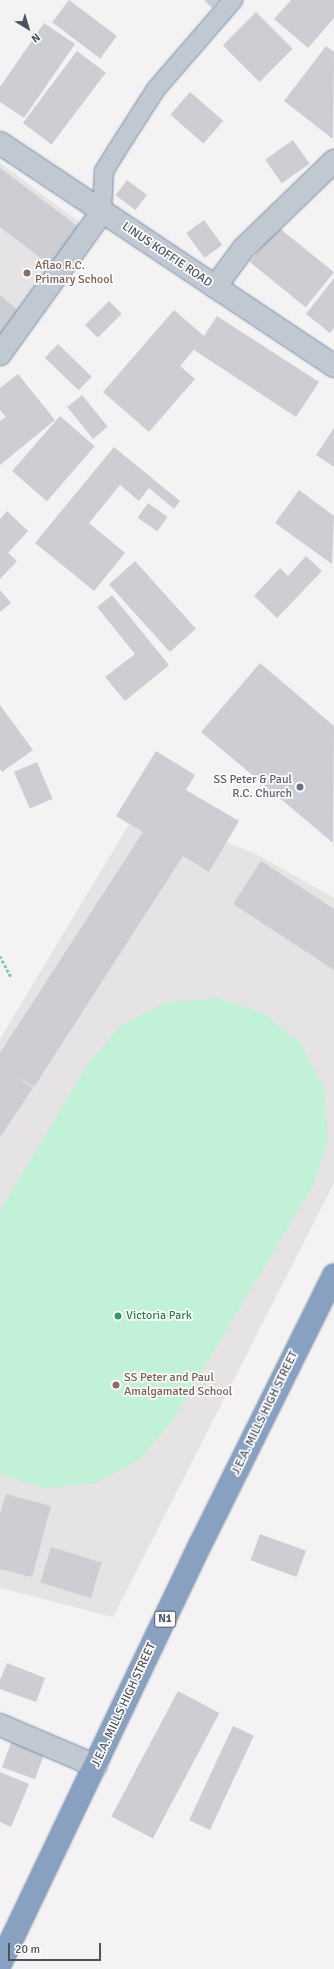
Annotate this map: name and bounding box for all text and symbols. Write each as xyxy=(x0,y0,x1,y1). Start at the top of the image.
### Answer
north arrow xyxy=(8,8,48,48)
text: N xyxy=(29,30,43,45)
street label: LINUS KOFFIE ROAD xyxy=(119,220,215,290)
place label: Aflao R.C. Primary School xyxy=(35,259,113,287)
marker: Aflao R.C. Primary School xyxy=(22,268,32,278)
place label: SS Peter & Paul R.C. Church xyxy=(214,773,292,801)
marker: SS Peter & Paul R.C. Church xyxy=(295,782,305,792)
place label: Victoria Park xyxy=(126,1309,192,1323)
marker: Victoria Park xyxy=(113,1311,123,1321)
street label: J.E.A. MILLS HIGH STREET xyxy=(229,1349,301,1477)
place label: SS Peter and Paul Amalgamated School xyxy=(124,1371,232,1399)
marker: SS Peter and Paul Amalgamated School xyxy=(111,1380,121,1390)
road number: N1 xyxy=(154,1610,176,1628)
street label: J.E.A. MILLS HIGH STREET xyxy=(89,1641,159,1769)
scale bar xyxy=(10,1935,103,1961)
text: 20 m xyxy=(15,1942,40,1957)

